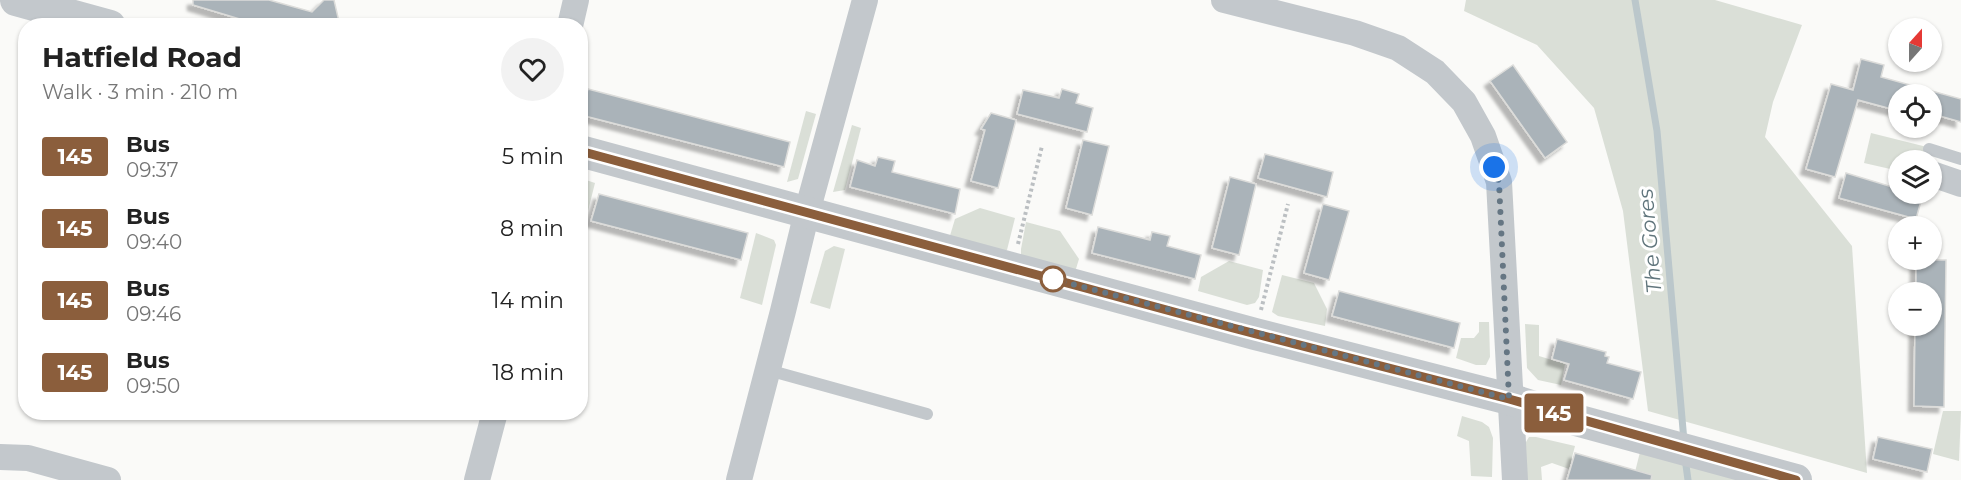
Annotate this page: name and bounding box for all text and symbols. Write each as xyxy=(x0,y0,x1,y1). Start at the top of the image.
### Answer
north arrow xyxy=(1888,18,1942,72)
map controls xyxy=(1888,18,1942,336)
button: heart xyxy=(501,38,564,101)
text: Hatfield Road xyxy=(42,40,242,74)
text: Walk · 3 min · 210 m xyxy=(42,80,238,104)
button: locate xyxy=(1888,84,1942,138)
text: Bus xyxy=(126,131,170,158)
text: 5 min xyxy=(502,143,564,170)
text: 145 xyxy=(57,144,93,169)
button: layers xyxy=(1888,150,1942,204)
your location xyxy=(1479,152,1509,182)
text: 09:37 xyxy=(126,158,178,182)
water label: The Gores xyxy=(1632,188,1667,294)
text: Bus xyxy=(126,203,170,230)
text: 8 min xyxy=(500,215,564,242)
text: 145 xyxy=(57,216,93,241)
button: + xyxy=(1888,216,1942,270)
text: 09:40 xyxy=(126,230,182,254)
unlabelled marker xyxy=(1040,266,1066,292)
text: Bus xyxy=(126,275,170,302)
button: − xyxy=(1888,282,1942,336)
text: 14 min xyxy=(492,287,564,314)
text: 145 xyxy=(57,288,93,313)
text: 09:46 xyxy=(126,302,181,326)
text: Bus xyxy=(126,347,170,374)
text: 18 min xyxy=(492,359,564,386)
text: 145 xyxy=(57,360,93,385)
text: 09:50 xyxy=(126,374,180,398)
line badge: 145 xyxy=(1520,394,1588,432)
text: 145 xyxy=(1536,401,1572,426)

